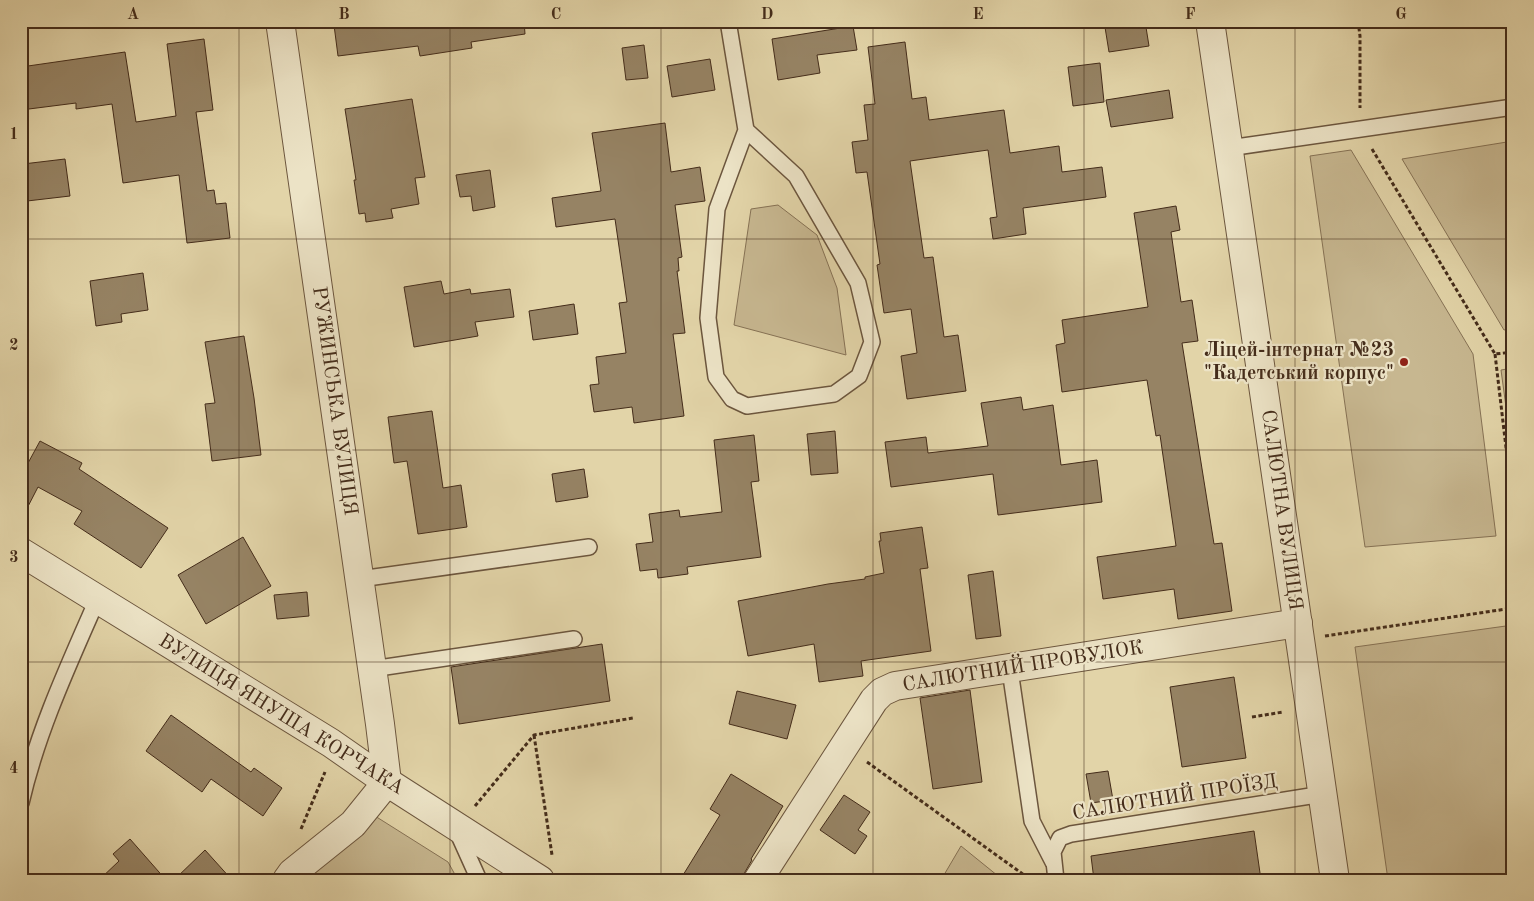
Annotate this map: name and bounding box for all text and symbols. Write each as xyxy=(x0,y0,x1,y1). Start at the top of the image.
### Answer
text: A xyxy=(127,7,139,23)
text: B xyxy=(338,7,350,23)
text: C xyxy=(551,7,561,23)
text: D xyxy=(761,7,773,23)
text: E xyxy=(972,7,984,23)
text: F xyxy=(1185,7,1196,23)
text: G xyxy=(1395,7,1407,23)
text: 1 xyxy=(9,127,19,143)
street label: РУЖИНСЬКА ВУЛИЦЯ xyxy=(308,285,360,517)
text: 2 xyxy=(9,338,19,354)
place label: Ліцей-інтернат №23 "Кадетський корпус" xyxy=(1204,341,1394,384)
marker: Ліцей-інтернат №23 "Кадетський корпус" xyxy=(1398,356,1410,368)
street label: САЛЮТНА ВУЛИЦЯ xyxy=(1257,408,1305,612)
text: 3 xyxy=(9,550,19,566)
street label: ВУЛИЦЯ ЯНУША КОРЧАКА xyxy=(155,631,407,799)
street label: САЛЮТНИЙ ПРОВУЛОК xyxy=(901,635,1145,696)
text: 4 xyxy=(9,761,19,777)
street label: САЛЮТНИЙ ПРОЇЗД xyxy=(1071,769,1279,824)

